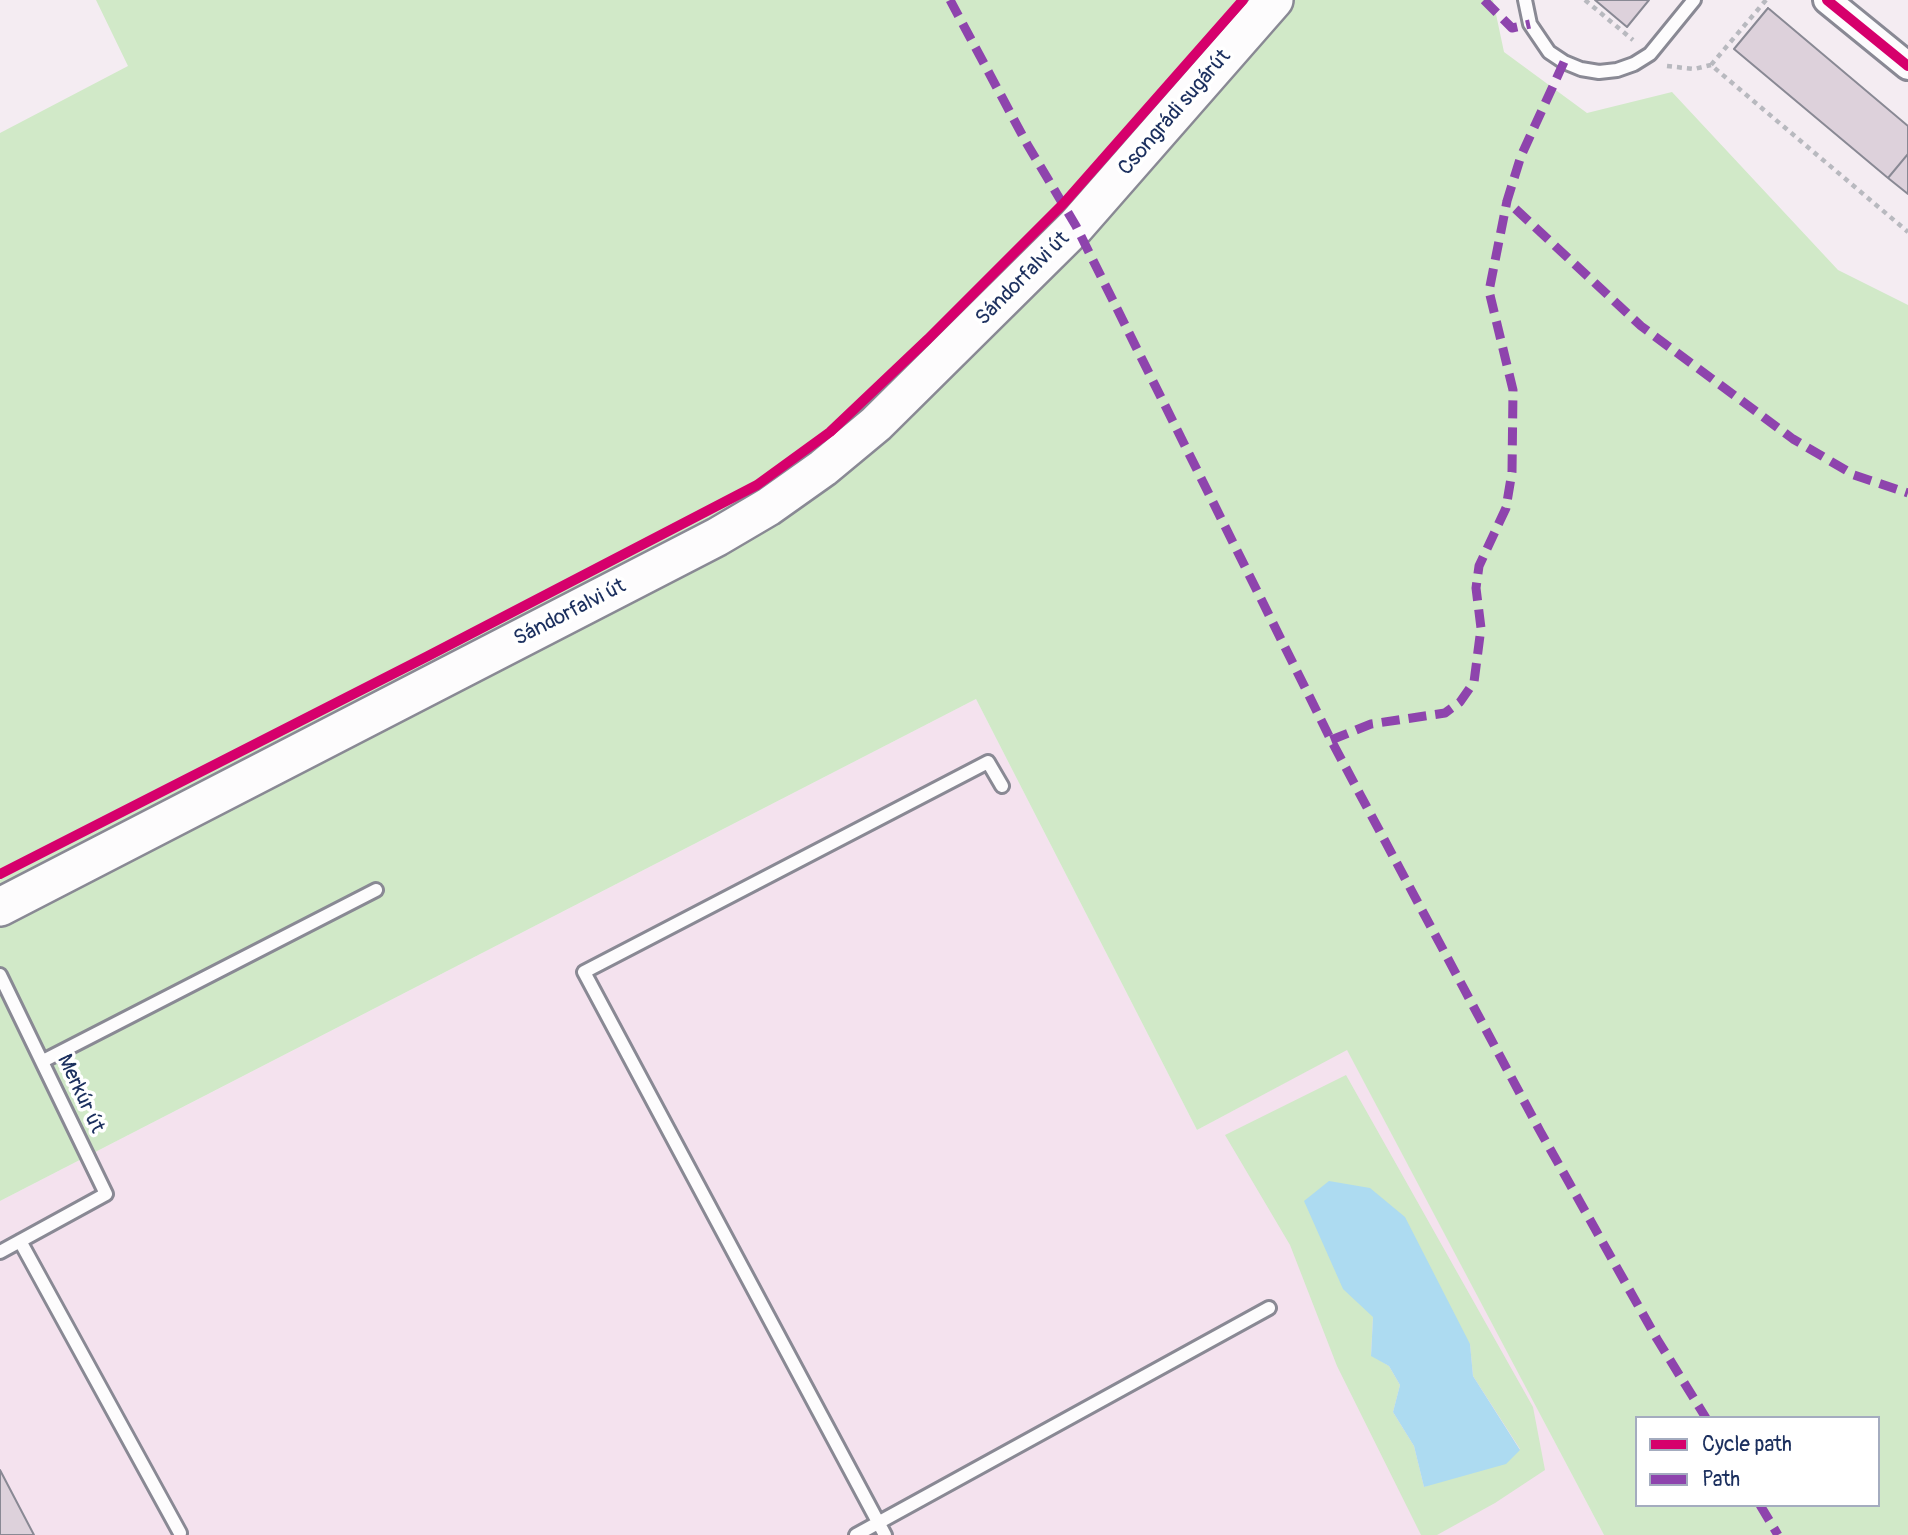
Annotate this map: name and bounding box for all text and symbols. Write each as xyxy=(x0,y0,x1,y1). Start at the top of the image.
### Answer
street label: Csongrádi sugárút xyxy=(1114,45,1236,181)
street label: Sándorfalvi út xyxy=(971,227,1075,331)
street label: Sándorfalvi út xyxy=(510,574,630,652)
street label: Merkúr út xyxy=(51,1051,109,1137)
legend xyxy=(1635,1416,1880,1507)
text: Cycle path xyxy=(1702,1431,1792,1458)
text: Path xyxy=(1702,1466,1740,1493)

